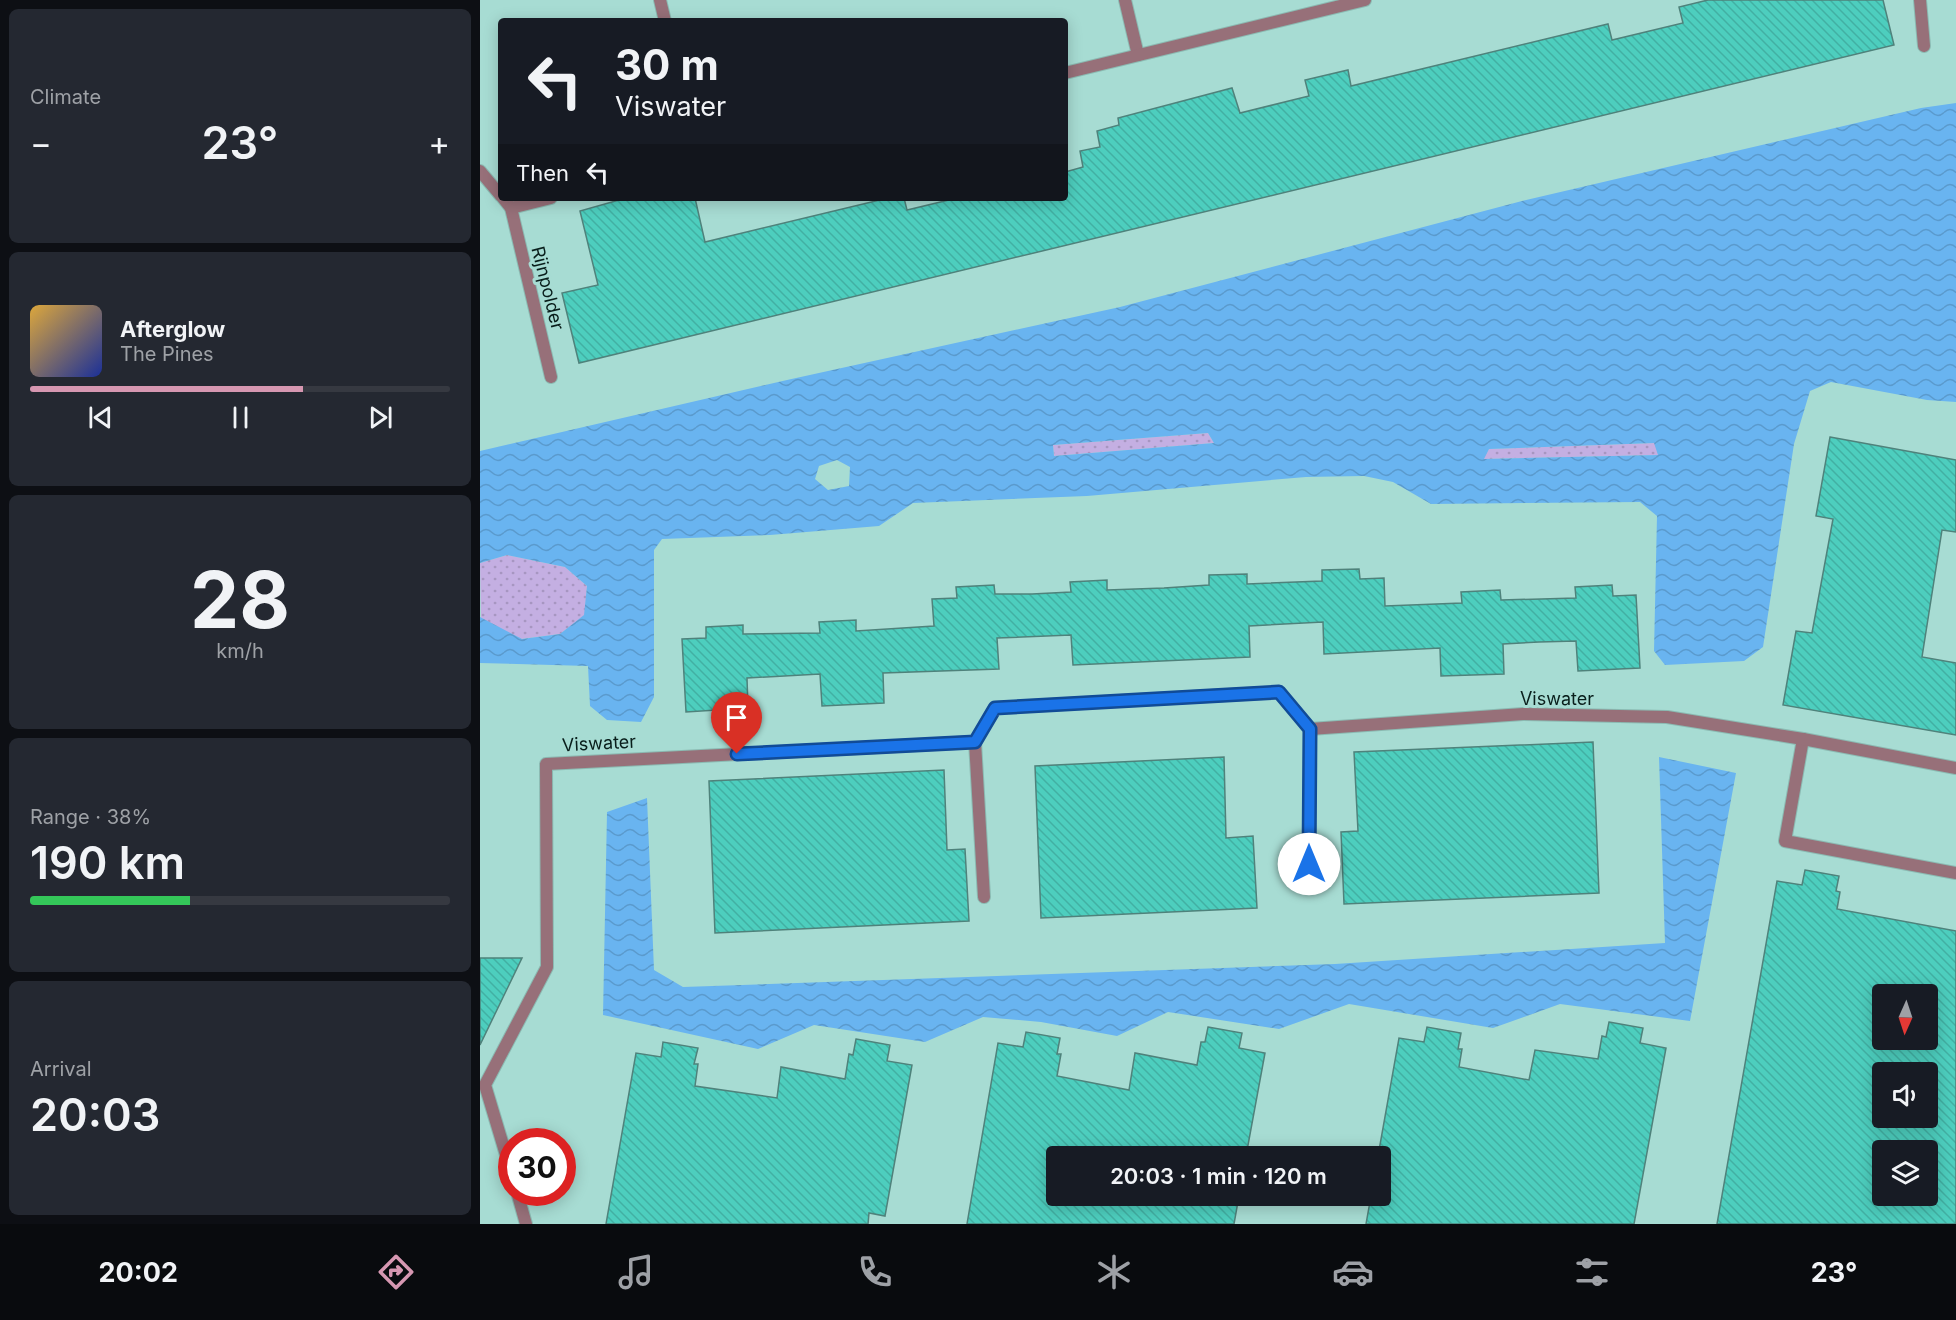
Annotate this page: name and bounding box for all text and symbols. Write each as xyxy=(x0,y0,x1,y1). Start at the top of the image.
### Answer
text: 30 m xyxy=(615,39,719,90)
icon: left xyxy=(516,42,594,120)
text: Climate xyxy=(30,85,101,109)
text: Viswater xyxy=(615,90,726,123)
text: 23° xyxy=(202,115,278,170)
text: − xyxy=(30,123,52,163)
text: + xyxy=(428,123,450,163)
icon: left xyxy=(581,156,614,189)
text: Then xyxy=(516,160,569,186)
street label: Rijnpolder xyxy=(527,244,569,332)
text: Afterglow xyxy=(120,316,225,342)
text: The Pines xyxy=(120,342,214,366)
icon: previous xyxy=(84,401,117,434)
icon: pause xyxy=(224,401,257,434)
icon: next xyxy=(364,401,397,434)
text: 28 xyxy=(190,552,290,647)
text: km/h xyxy=(216,639,264,663)
street label: Viswater xyxy=(1520,688,1594,709)
pin xyxy=(711,692,762,754)
icon: arrive xyxy=(720,701,753,734)
street label: Viswater xyxy=(561,731,637,755)
text: Range · 38% xyxy=(30,805,151,829)
position arrow xyxy=(1277,832,1341,896)
text: 190 km xyxy=(30,835,185,890)
north arrow xyxy=(1872,984,1938,1050)
map controls xyxy=(1872,984,1938,1206)
text: Arrival xyxy=(30,1057,92,1081)
button: sound xyxy=(1872,1062,1938,1128)
text: 20:03 xyxy=(30,1087,160,1142)
speed limit sign: 30 xyxy=(498,1128,576,1206)
button: layers xyxy=(1872,1140,1938,1206)
text: 20:03 · 1 min · 120 m xyxy=(1110,1163,1327,1189)
icon: directions xyxy=(375,1251,417,1293)
icon: music xyxy=(615,1251,657,1293)
icon: phone xyxy=(854,1251,896,1293)
icon: climate xyxy=(1093,1251,1135,1293)
icon: car xyxy=(1332,1251,1374,1293)
icon: filters xyxy=(1571,1251,1613,1293)
text: 20:02 xyxy=(99,1256,178,1289)
text: 23° xyxy=(1811,1256,1857,1289)

